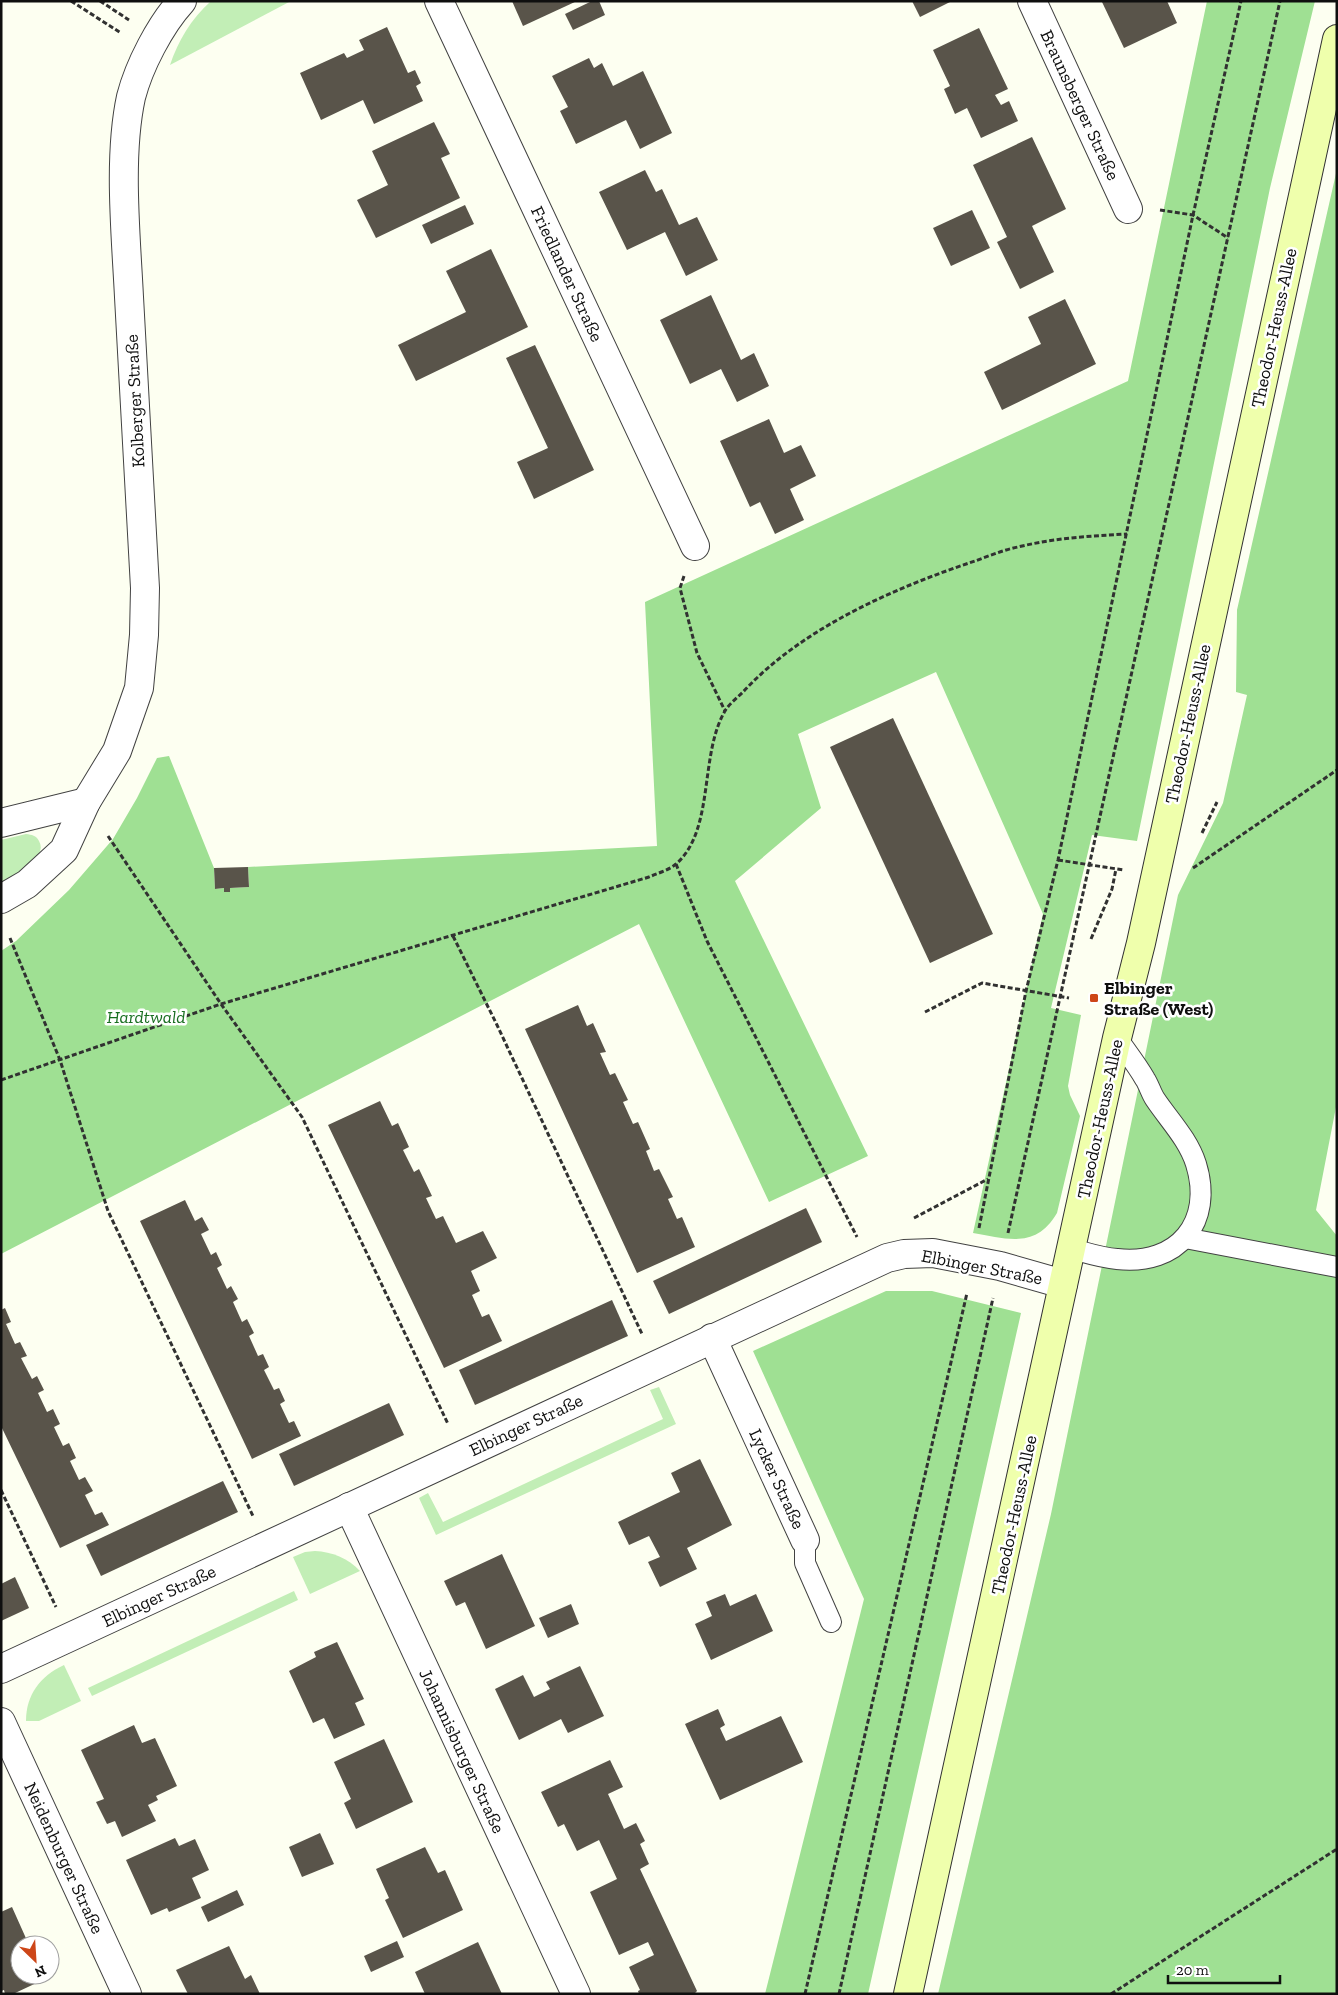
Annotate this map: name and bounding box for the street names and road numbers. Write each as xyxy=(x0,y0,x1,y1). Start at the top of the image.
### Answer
street label: Braunsberger Straße xyxy=(1035,26,1125,184)
street label: Friedlander Straße xyxy=(526,203,608,345)
street label: Theodor-Heuss-Allee xyxy=(1246,246,1302,410)
street label: Kolberger Straße xyxy=(121,334,149,468)
street label: Theodor-Heuss-Allee xyxy=(1160,642,1216,806)
street label: Theodor-Heuss-Allee xyxy=(1072,1037,1128,1201)
street label: Elbinger Straße xyxy=(920,1244,1044,1290)
street label: Elbinger Straße xyxy=(466,1389,586,1461)
street label: Lycker Straße xyxy=(744,1425,810,1533)
street label: Theodor-Heuss-Allee xyxy=(986,1433,1042,1597)
street label: Elbinger Straße xyxy=(99,1560,219,1632)
street label: Johannisburger Straße xyxy=(414,1665,510,1837)
street label: Neidenburger Straße xyxy=(19,1779,109,1937)

